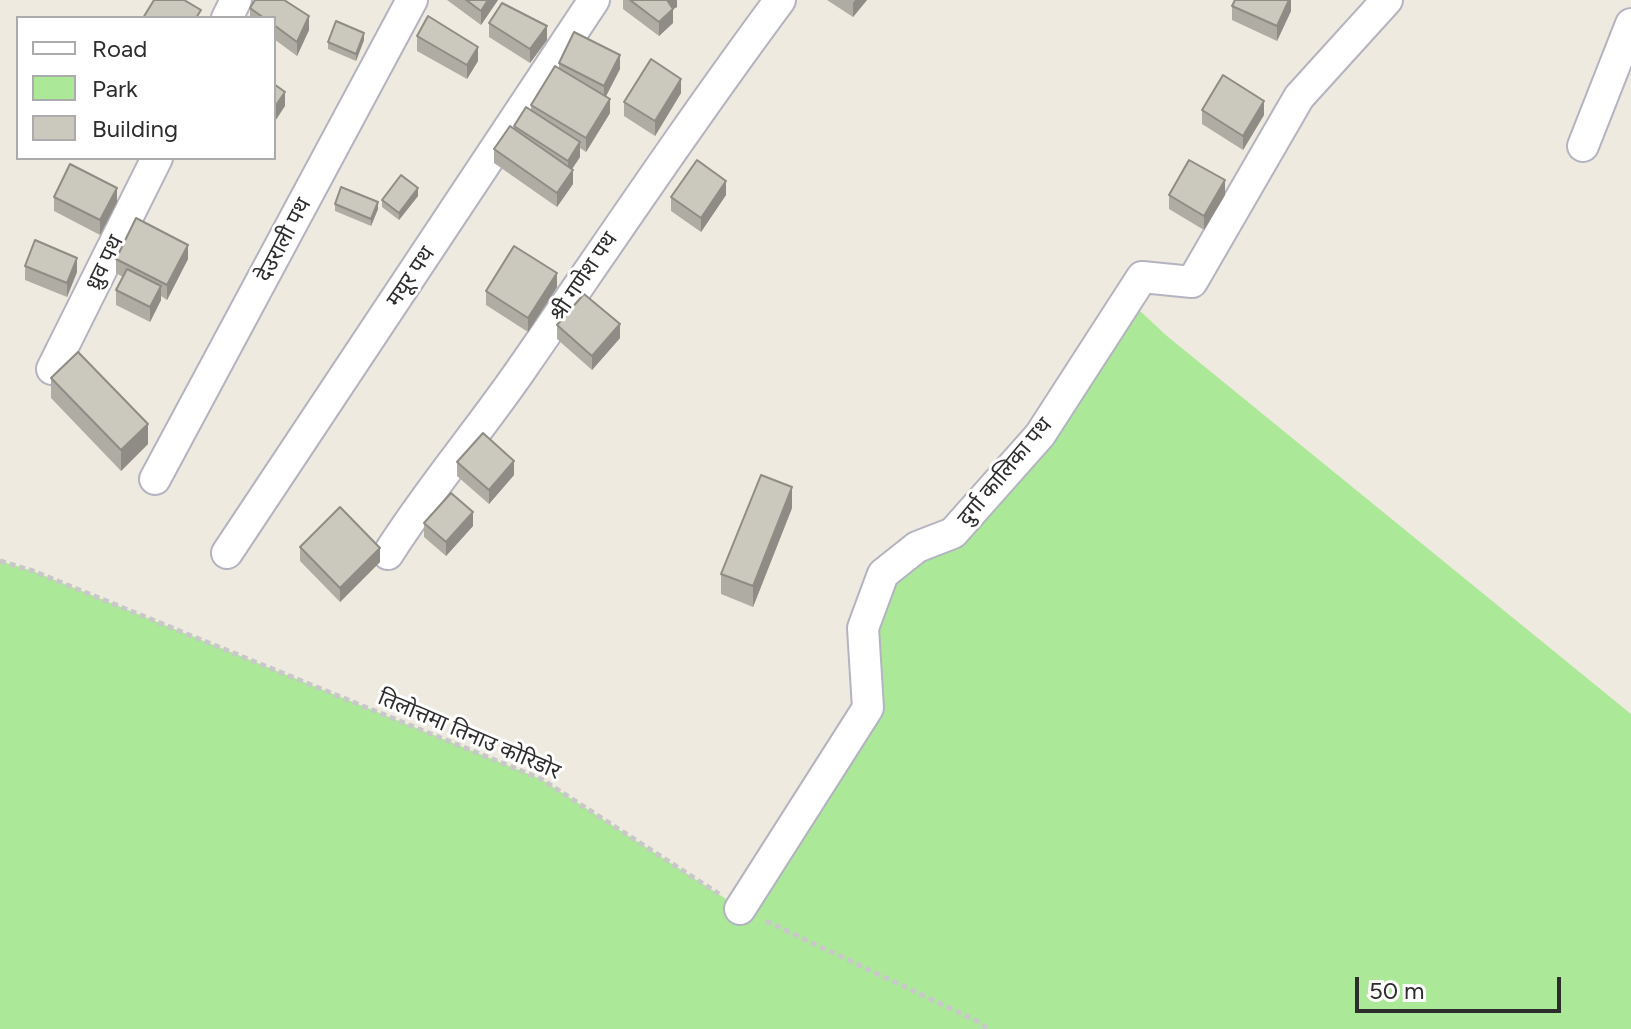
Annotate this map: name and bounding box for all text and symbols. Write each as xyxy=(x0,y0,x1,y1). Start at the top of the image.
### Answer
legend xyxy=(16,16,276,160)
text: Road xyxy=(92,34,147,63)
text: Park xyxy=(92,74,138,103)
text: Building xyxy=(92,114,178,143)
street label: देउराली पथ xyxy=(251,194,317,286)
street label: श्री गणेश पथ xyxy=(545,227,623,327)
street label: ध्रुव पथ xyxy=(80,231,130,295)
street label: मयूर पथ xyxy=(381,242,441,312)
street label: दुर्गा कालिका पथ xyxy=(952,413,1058,531)
street label: तिलोत्तमा तिनाउ कोरिडोर xyxy=(374,685,564,785)
scale bar xyxy=(1359,961,1565,1011)
text: 50 m xyxy=(1369,976,1425,1005)

